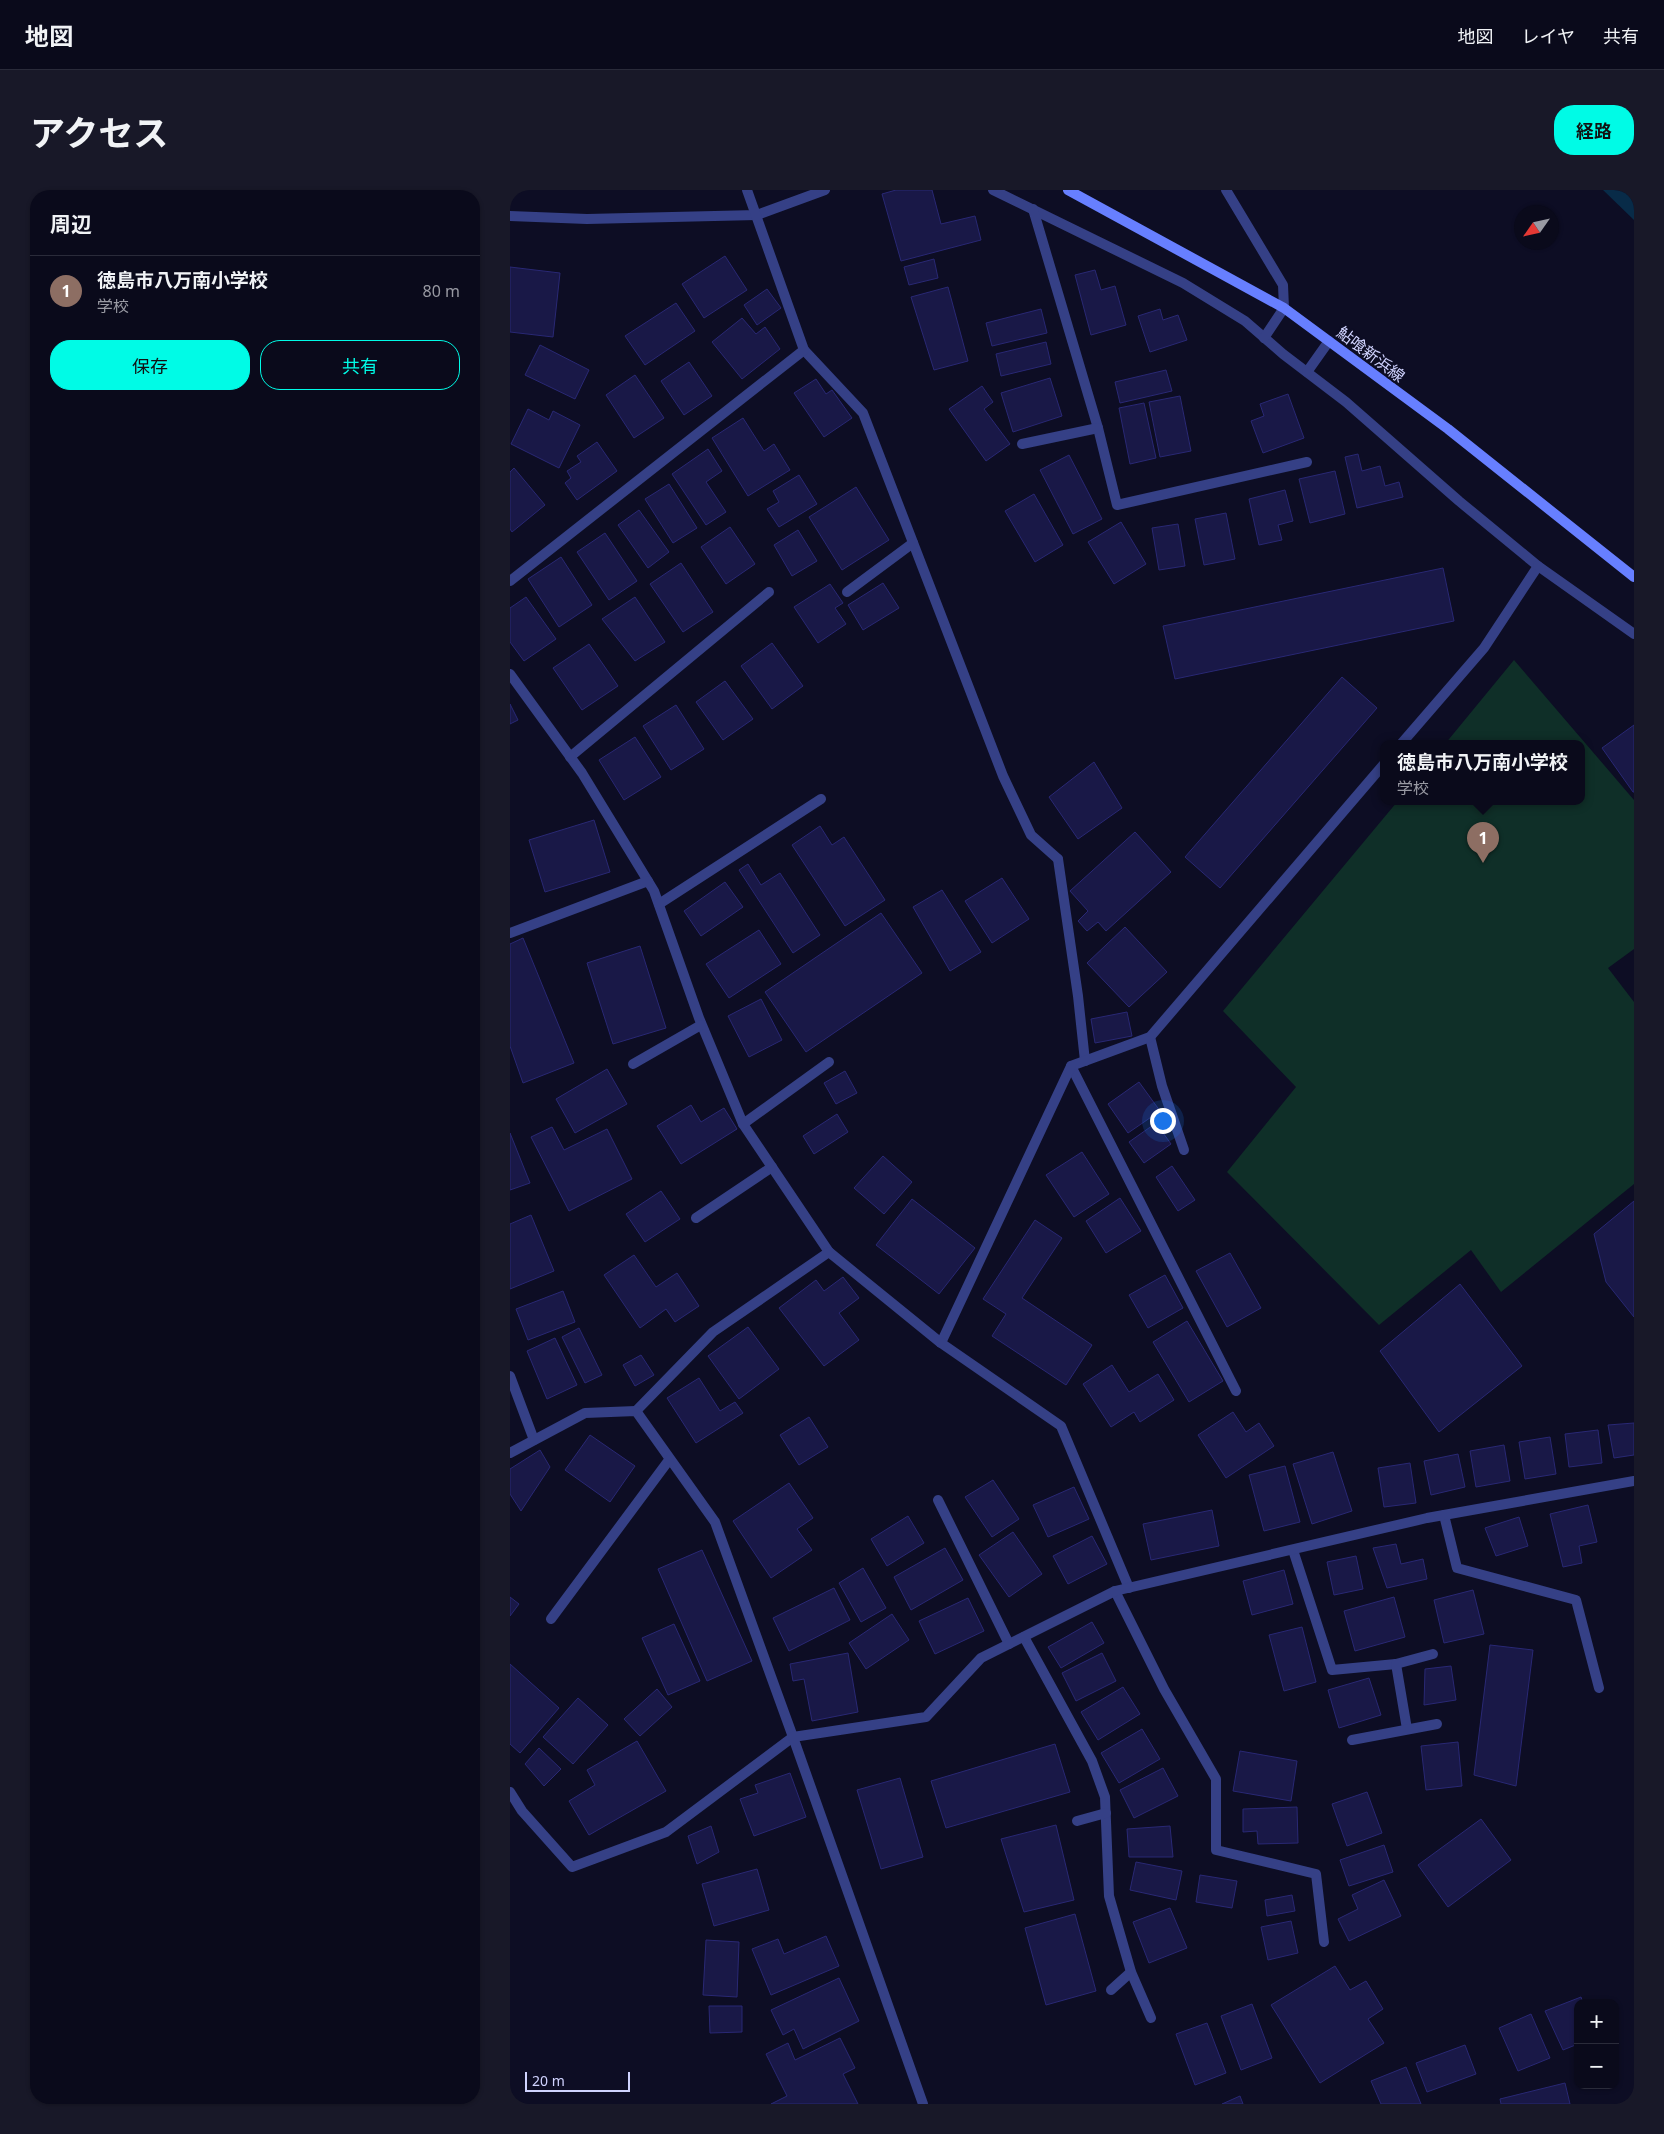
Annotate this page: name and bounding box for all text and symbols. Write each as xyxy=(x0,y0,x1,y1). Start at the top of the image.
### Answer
text: 地図 xyxy=(25,19,73,52)
text: 地図 xyxy=(1458,24,1494,48)
text: レイヤ xyxy=(1522,24,1575,48)
text: 共有 xyxy=(1603,24,1639,48)
button: 経路 xyxy=(1554,105,1634,155)
text: アクセス xyxy=(30,109,168,156)
north arrow xyxy=(1514,205,1559,250)
text: 周辺 xyxy=(50,210,92,238)
text: 徳島市八万南小学校 xyxy=(97,267,268,293)
text: 1 xyxy=(61,280,71,302)
text: 80 m xyxy=(423,280,460,302)
text: 学校 xyxy=(97,295,129,317)
street label: 鮎喰新浜線 xyxy=(1332,321,1410,387)
button: 保存 xyxy=(50,340,250,390)
button: 共有 xyxy=(260,340,460,390)
popup xyxy=(1380,740,1585,805)
text: 徳島市八万南小学校 xyxy=(1397,749,1568,775)
text: 学校 xyxy=(1397,777,1429,799)
pin: 1 xyxy=(1467,822,1499,863)
your location xyxy=(1150,1108,1176,1134)
map controls xyxy=(1574,1999,1619,2089)
button: + xyxy=(1574,1999,1619,2044)
button: − xyxy=(1574,2044,1619,2089)
scale bar xyxy=(525,2069,630,2092)
text: 20 m xyxy=(532,2071,565,2090)

